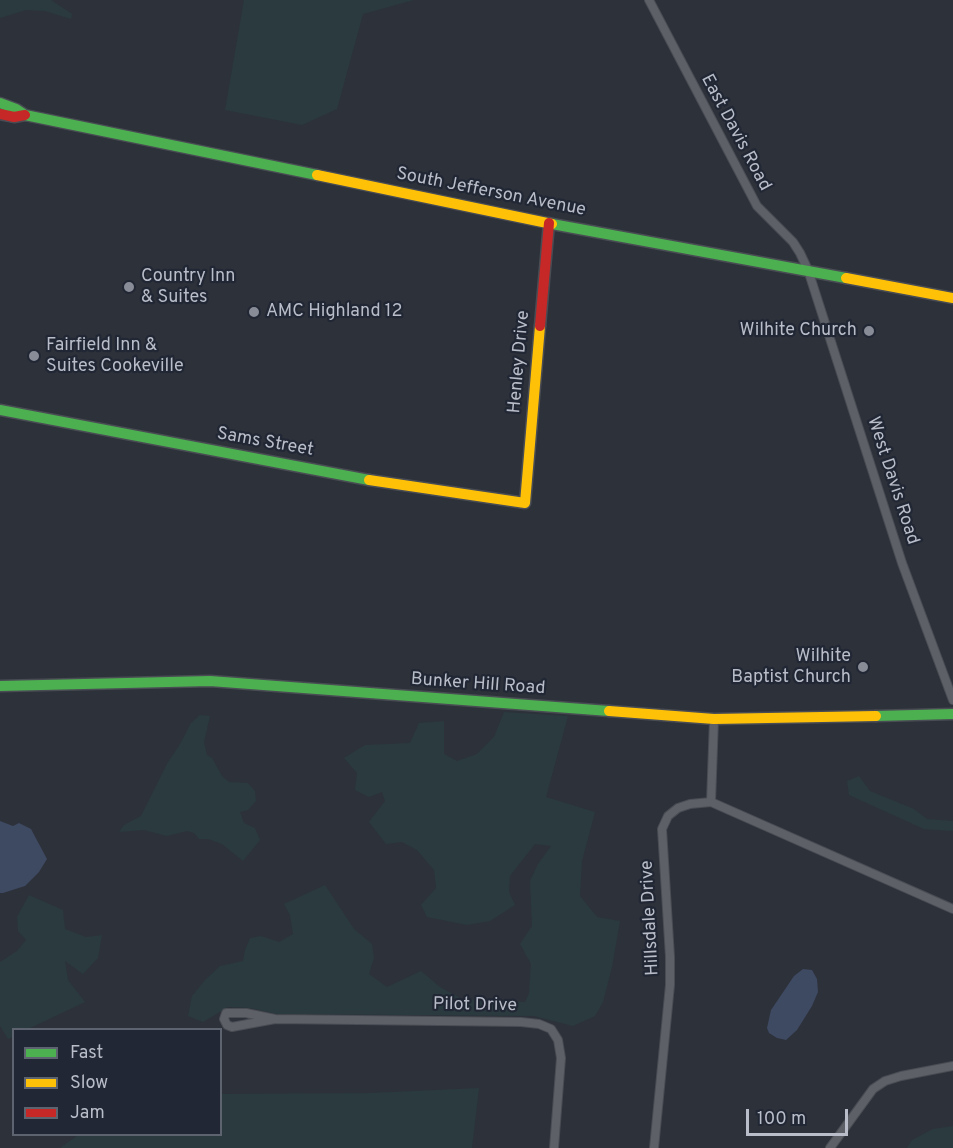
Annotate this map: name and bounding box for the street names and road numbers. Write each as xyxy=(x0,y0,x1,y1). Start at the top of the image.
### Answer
street label: East Davis Road xyxy=(695,71,775,195)
street label: South Jefferson Avenue xyxy=(394,164,588,222)
street label: Henley Drive xyxy=(505,310,535,414)
street label: West Davis Road xyxy=(861,414,923,548)
street label: Sams Street xyxy=(215,424,315,462)
street label: Bunker Hill Road xyxy=(410,670,546,700)
street label: Hillsdale Drive xyxy=(637,860,665,976)
street label: Pilot Drive xyxy=(433,994,517,1018)

